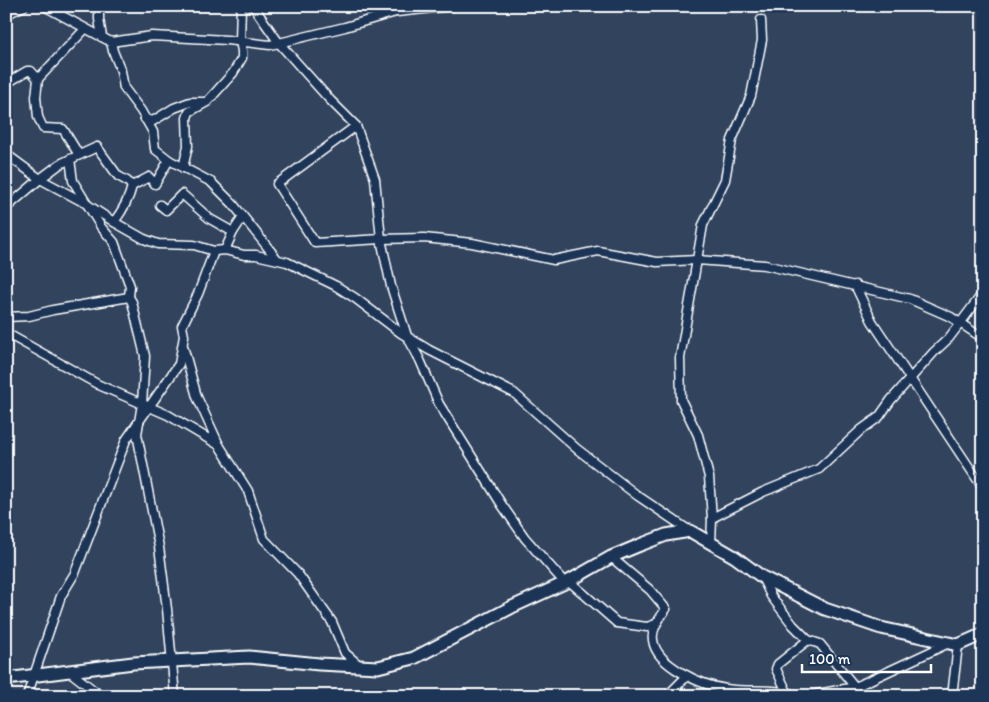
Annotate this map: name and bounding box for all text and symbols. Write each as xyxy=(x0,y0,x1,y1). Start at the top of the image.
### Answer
scale bar xyxy=(802,642,930,674)
text: 100 m xyxy=(809,650,851,668)

